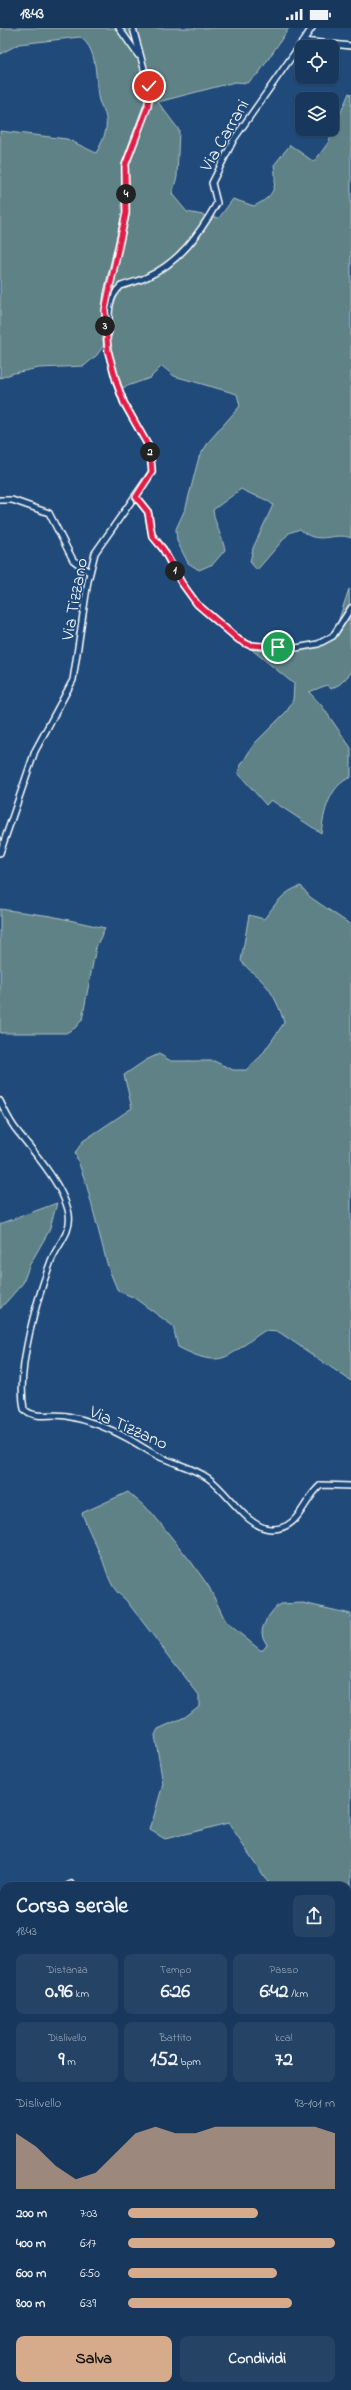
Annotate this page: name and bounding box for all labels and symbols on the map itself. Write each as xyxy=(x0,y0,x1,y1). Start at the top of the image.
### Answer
pin xyxy=(132,69,166,103)
street label: Via Carrani xyxy=(194,95,257,178)
pin: 4 xyxy=(116,184,136,204)
pin: 3 xyxy=(95,316,115,336)
pin: 2 xyxy=(140,442,160,462)
street label: Via Tizzano xyxy=(56,556,96,644)
pin: 1 xyxy=(165,561,185,581)
pin xyxy=(261,630,295,664)
street label: Via Tizzano xyxy=(84,1400,172,1458)

